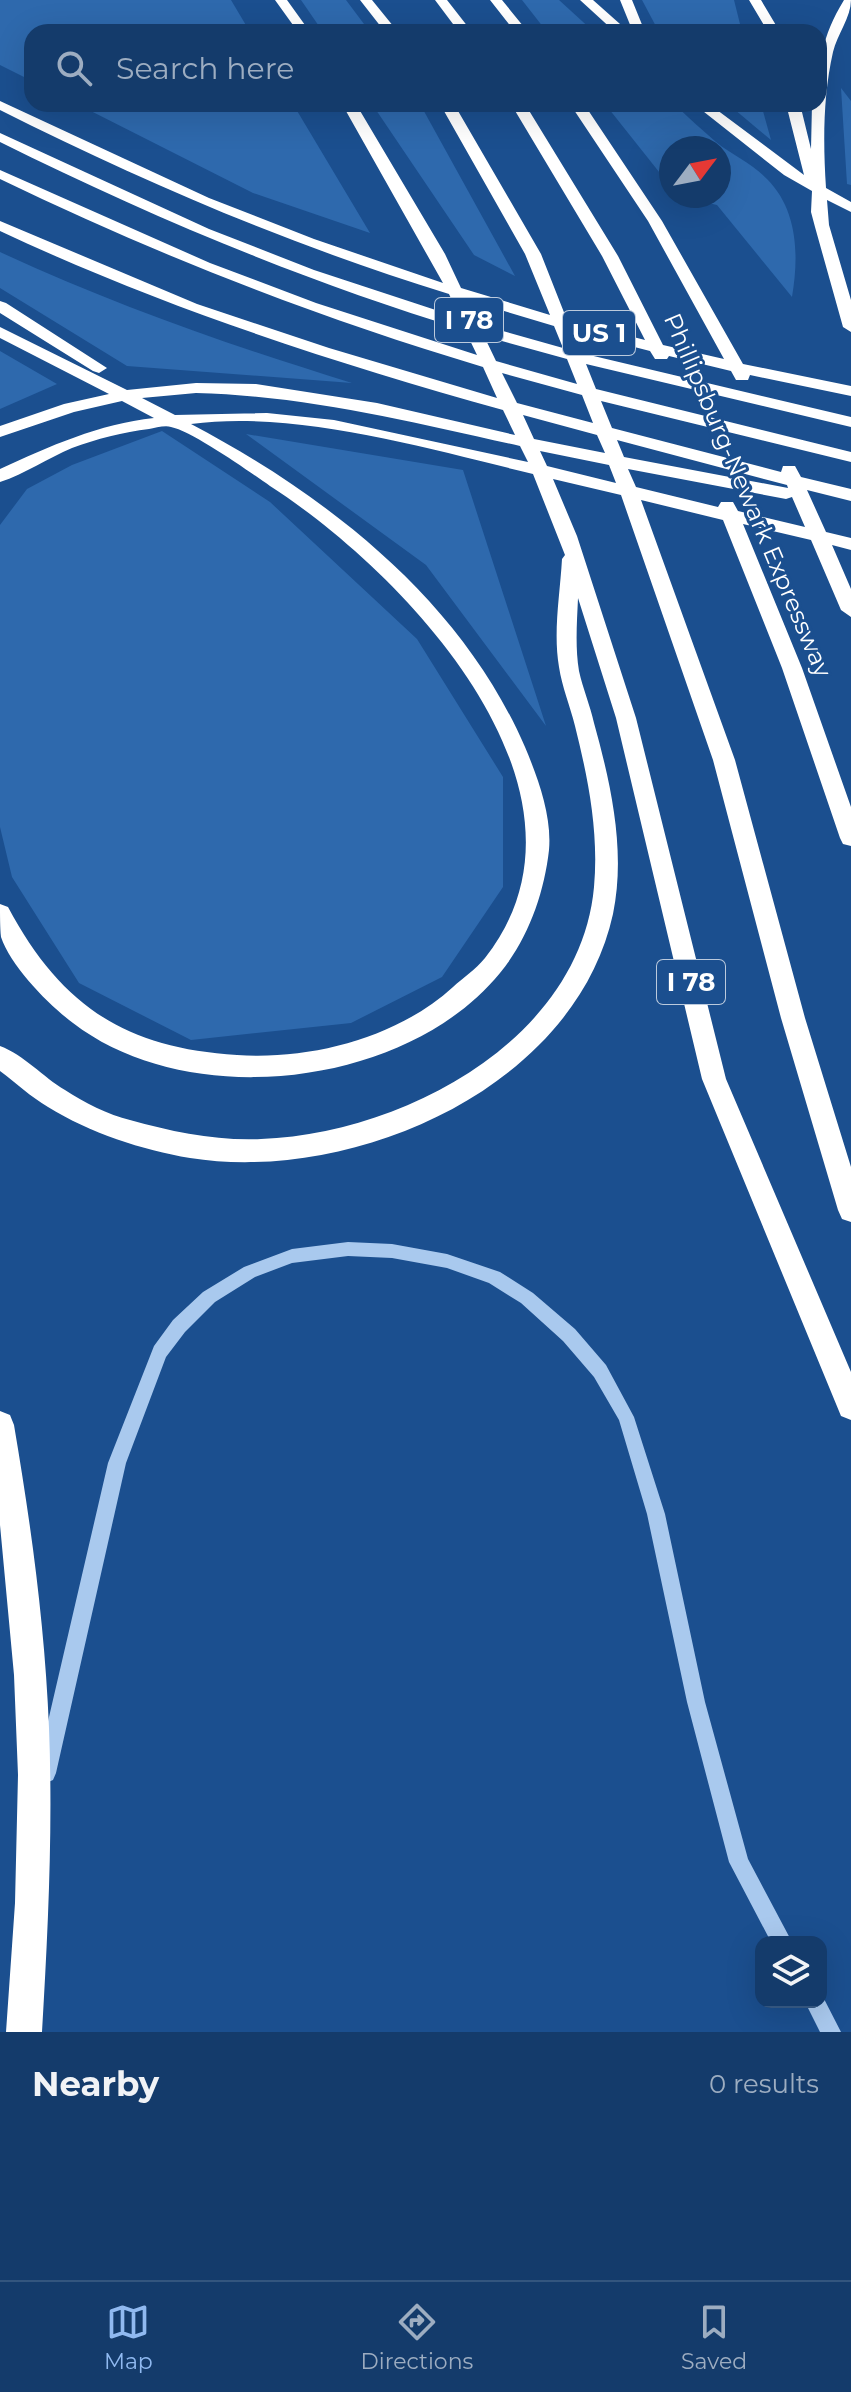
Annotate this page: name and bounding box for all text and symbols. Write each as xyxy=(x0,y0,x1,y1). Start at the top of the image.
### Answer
search box xyxy=(24,24,827,112)
icon: search xyxy=(52,46,96,90)
text: Search here xyxy=(116,50,294,87)
north arrow xyxy=(659,136,731,208)
road number: I 78 xyxy=(435,298,503,342)
street label: Phillipsburg-Newark Expressway xyxy=(658,309,838,681)
road number: US 1 xyxy=(563,311,635,355)
road number: I 78 xyxy=(657,960,725,1004)
map controls xyxy=(755,1936,827,2008)
button: layers xyxy=(755,1936,827,2008)
text: Nearby xyxy=(32,2063,159,2105)
text: 0 results xyxy=(709,2068,819,2100)
tab: Map xyxy=(104,2300,153,2375)
tab: Directions xyxy=(361,2300,473,2375)
tab: Saved xyxy=(681,2300,747,2375)

